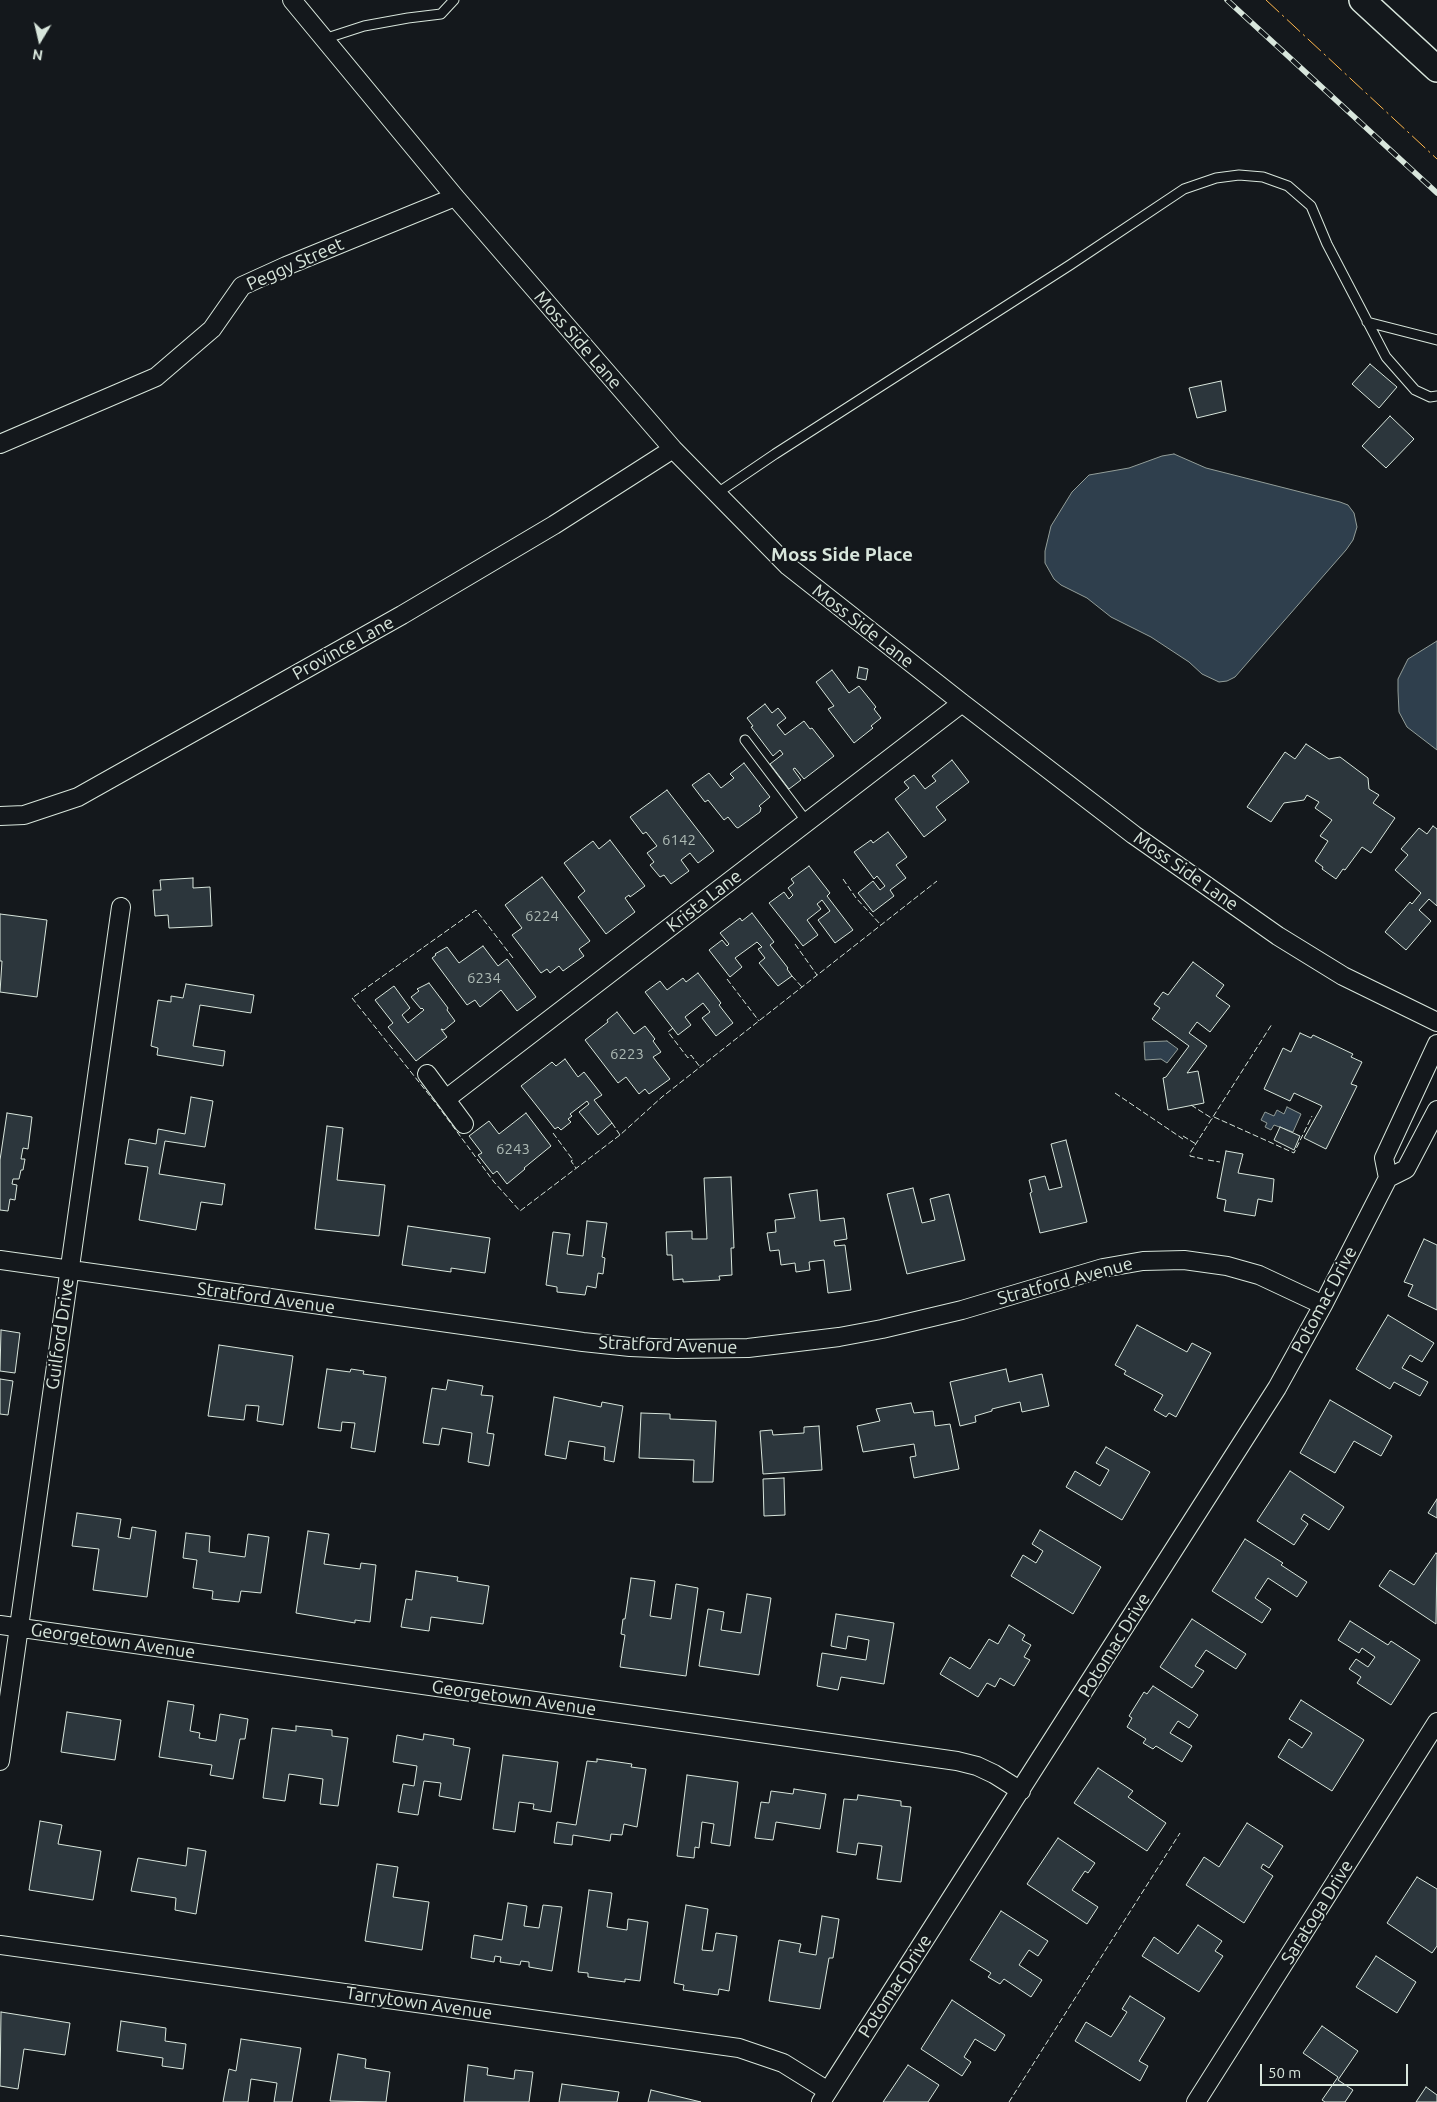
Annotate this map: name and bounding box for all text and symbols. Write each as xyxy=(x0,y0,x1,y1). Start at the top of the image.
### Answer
north arrow xyxy=(15,15,65,65)
text: N xyxy=(31,46,44,64)
street label: Peggy Street xyxy=(243,233,347,295)
street label: Moss Side Lane xyxy=(530,287,626,393)
district label: Moss Side Place xyxy=(771,544,913,566)
street label: Moss Side Lane xyxy=(808,580,918,672)
street label: Province Lane xyxy=(289,611,397,685)
street label: Moss Side Lane xyxy=(1129,827,1243,915)
house number: 6142 xyxy=(662,831,696,849)
street label: Krista Lane xyxy=(662,865,746,937)
house number: 6224 xyxy=(525,907,559,925)
house number: 6234 xyxy=(467,969,501,987)
house number: 6223 xyxy=(610,1045,644,1063)
house number: 6243 xyxy=(496,1140,530,1158)
street label: Potomac Drive xyxy=(1287,1243,1361,1357)
street label: Stratford Avenue xyxy=(995,1253,1135,1309)
street label: Guilford Drive xyxy=(41,1277,79,1391)
street label: Stratford Avenue xyxy=(196,1278,336,1318)
street label: Stratford Avenue xyxy=(598,1332,738,1358)
street label: Potomac Drive xyxy=(1073,1589,1155,1701)
street label: Georgetown Avenue xyxy=(29,1619,197,1663)
street label: Georgetown Avenue xyxy=(430,1676,598,1720)
street label: Saratoga Drive xyxy=(1276,1856,1358,1968)
street label: Potomac Drive xyxy=(854,1930,936,2042)
street label: Tarrytown Avenue xyxy=(344,1982,494,2024)
scale bar xyxy=(1262,2054,1410,2086)
text: 50 m xyxy=(1268,2064,1301,2081)

